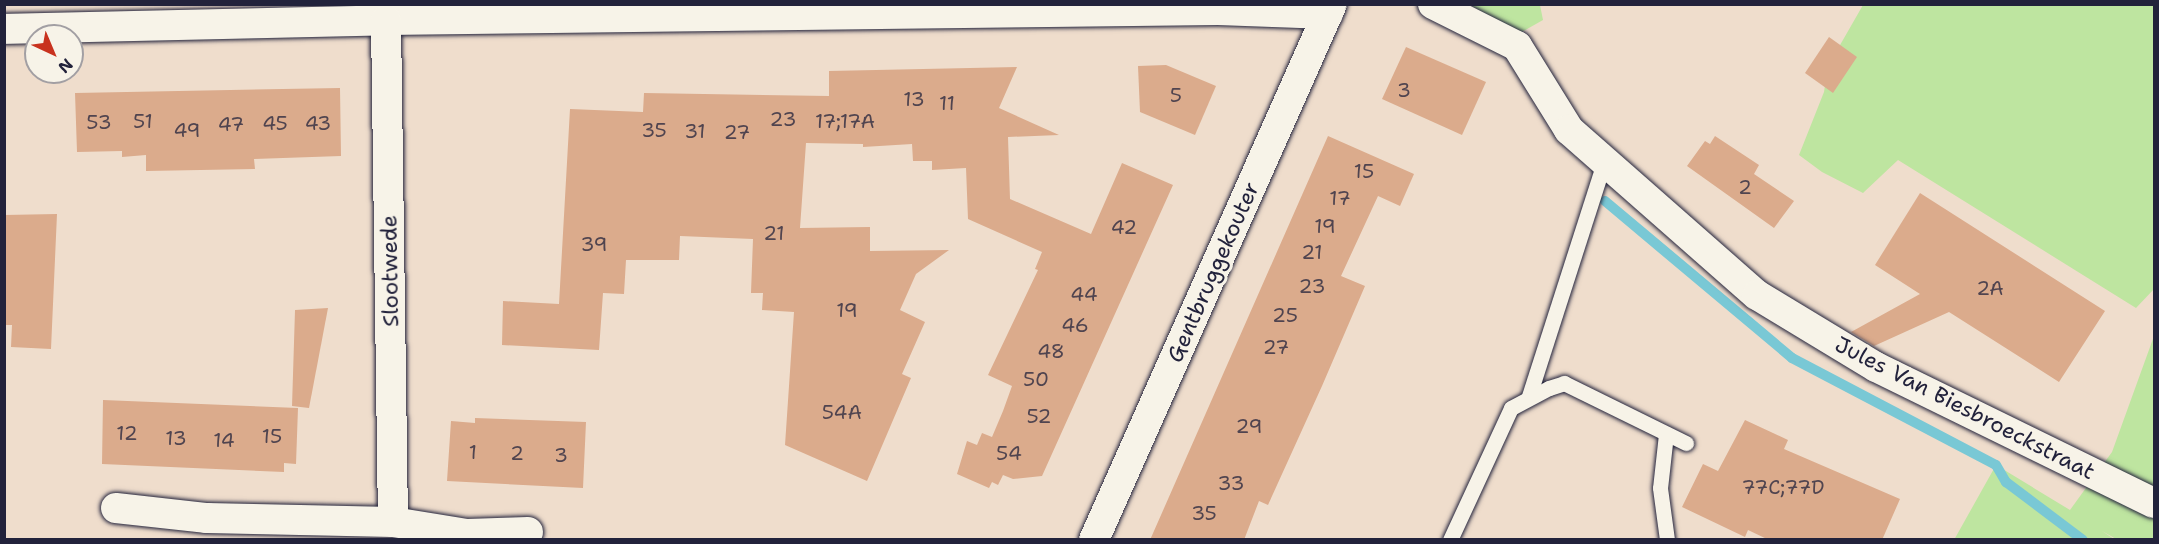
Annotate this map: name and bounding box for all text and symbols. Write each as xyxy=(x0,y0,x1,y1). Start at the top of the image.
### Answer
north arrow xyxy=(24,24,84,84)
text: N xyxy=(54,54,77,78)
house number: 3 xyxy=(1397,78,1411,102)
house number: 5 xyxy=(1170,83,1182,107)
house number: 13 xyxy=(903,87,925,111)
house number: 11 xyxy=(939,91,955,115)
house number: 23 xyxy=(770,107,796,131)
house number: 51 xyxy=(133,109,153,133)
house number: 17;17A xyxy=(815,109,875,133)
house number: 53 xyxy=(86,110,112,134)
house number: 45 xyxy=(262,111,288,135)
house number: 43 xyxy=(305,111,331,135)
house number: 47 xyxy=(218,112,244,136)
house number: 49 xyxy=(173,118,201,142)
house number: 35 xyxy=(641,118,667,142)
house number: 31 xyxy=(684,119,706,143)
house number: 27 xyxy=(724,120,750,144)
house number: 15 xyxy=(1354,159,1374,183)
house number: 2 xyxy=(1738,175,1752,199)
street label: Gentbruggekouter xyxy=(1161,178,1265,366)
house number: 17 xyxy=(1329,186,1351,210)
house number: 19 xyxy=(1314,214,1336,238)
street label: Slootwede xyxy=(376,215,404,327)
house number: 42 xyxy=(1111,215,1137,239)
house number: 21 xyxy=(763,221,785,245)
house number: 39 xyxy=(581,232,607,256)
house number: 21 xyxy=(1301,240,1323,264)
house number: 23 xyxy=(1299,274,1325,298)
house number: 2A xyxy=(1976,276,2004,300)
house number: 44 xyxy=(1070,282,1098,306)
house number: 19 xyxy=(836,298,858,322)
house number: 25 xyxy=(1272,303,1298,327)
house number: 46 xyxy=(1061,313,1089,337)
street label: Jules Van Biesbroeckstraat xyxy=(1831,331,2099,485)
house number: 27 xyxy=(1263,335,1289,359)
house number: 48 xyxy=(1037,339,1065,363)
house number: 50 xyxy=(1023,367,1049,391)
house number: 54A xyxy=(822,400,862,424)
house number: 52 xyxy=(1026,404,1052,428)
house number: 29 xyxy=(1236,414,1262,438)
house number: 12 xyxy=(116,421,138,445)
house number: 15 xyxy=(262,424,282,448)
house number: 13 xyxy=(165,426,187,450)
house number: 14 xyxy=(213,428,235,452)
house number: 1 xyxy=(469,440,477,464)
house number: 2 xyxy=(510,441,524,465)
house number: 54 xyxy=(996,441,1022,465)
house number: 3 xyxy=(554,443,568,467)
house number: 33 xyxy=(1218,471,1244,495)
house number: 77C;77D xyxy=(1742,475,1824,499)
house number: 35 xyxy=(1191,501,1217,525)

